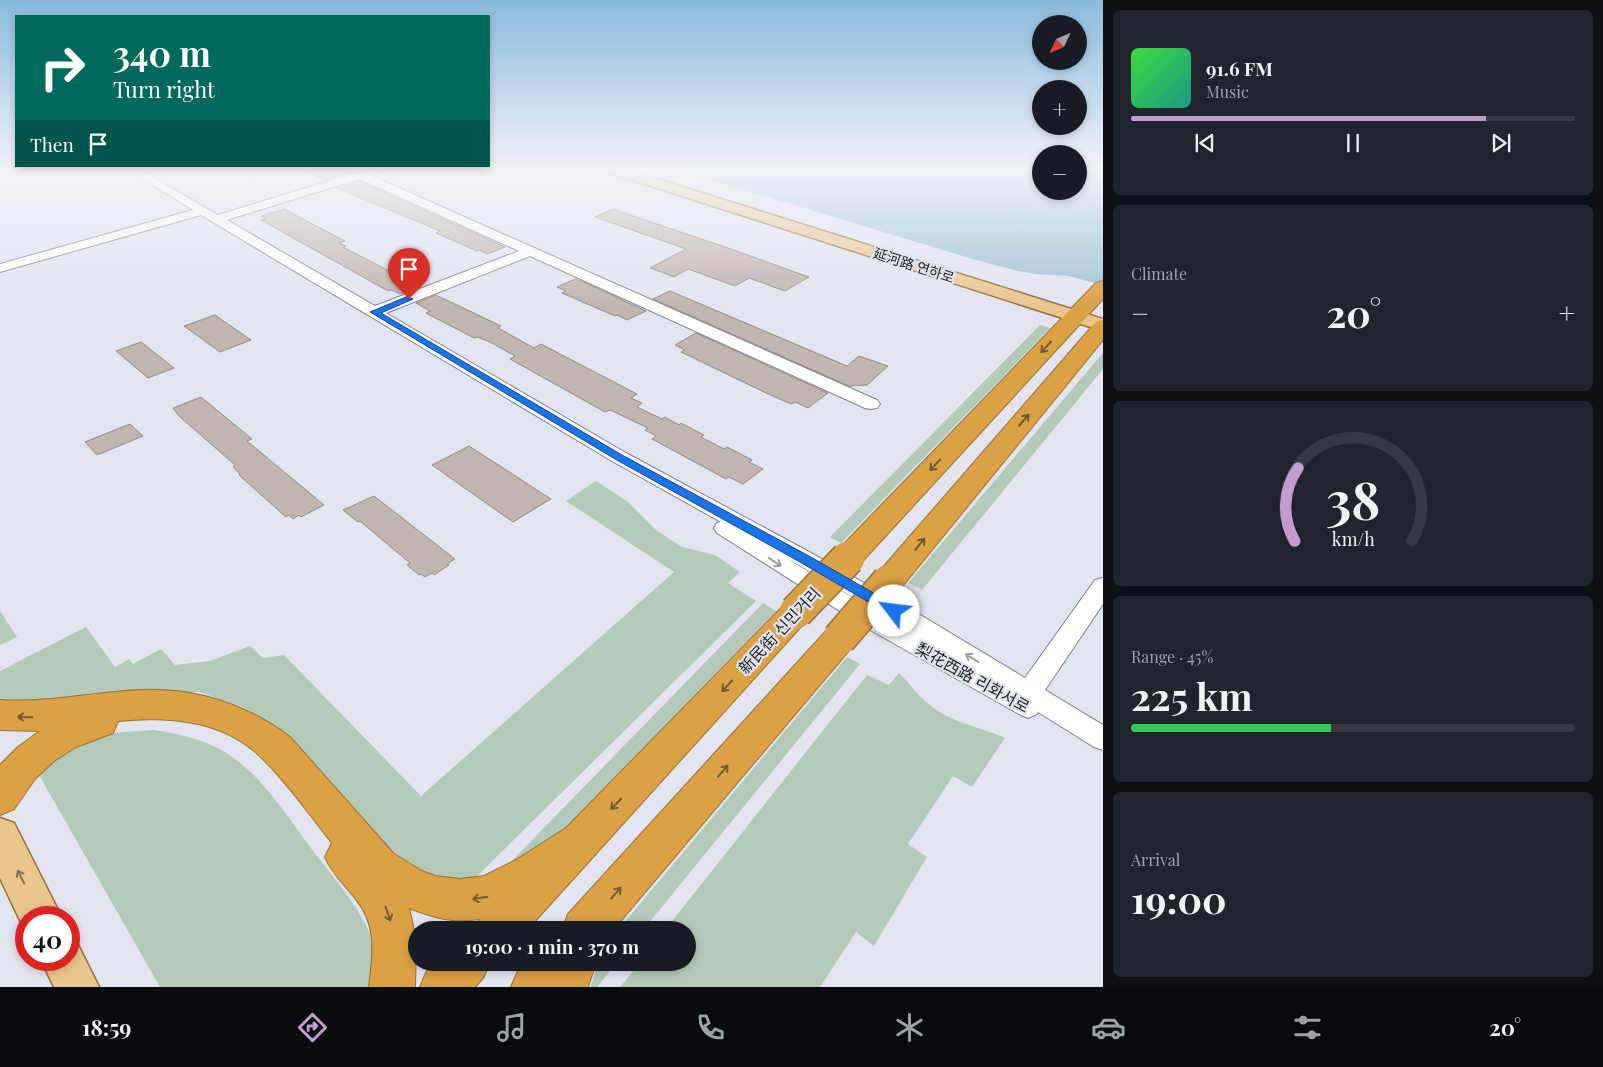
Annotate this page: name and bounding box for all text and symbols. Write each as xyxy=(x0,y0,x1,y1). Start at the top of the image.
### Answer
north arrow xyxy=(1032,15,1088,70)
map controls xyxy=(1032,15,1087,200)
text: 340 m xyxy=(113,29,211,76)
icon: right xyxy=(30,35,95,100)
text: 91.6 FM xyxy=(1206,55,1273,81)
text: Turn right xyxy=(113,74,215,104)
button: + xyxy=(1032,80,1087,135)
text: Music xyxy=(1206,81,1249,102)
icon: previous xyxy=(1191,129,1219,157)
icon: pause xyxy=(1339,129,1367,157)
icon: next xyxy=(1487,129,1515,157)
icon: arrive xyxy=(84,130,112,158)
text: Then xyxy=(30,131,74,157)
button: − xyxy=(1032,145,1087,200)
street label: 延河路 연하로 xyxy=(871,243,957,287)
pin xyxy=(388,248,430,299)
icon: arrive xyxy=(395,255,423,283)
text: Climate xyxy=(1131,263,1187,284)
text: 20° xyxy=(1326,287,1381,338)
text: − xyxy=(1131,294,1149,331)
text: + xyxy=(1559,294,1575,331)
one-way arrow xyxy=(1040,341,1052,353)
one-way arrow xyxy=(1019,413,1030,426)
one-way arrow xyxy=(929,459,941,472)
text: 38 xyxy=(1326,464,1380,533)
text: km/h xyxy=(1332,527,1375,550)
one-way arrow xyxy=(914,538,925,551)
one-way arrow xyxy=(768,557,782,567)
street label: 新民街 신민거리 xyxy=(734,582,824,678)
position arrow xyxy=(867,584,919,636)
street label: 梨花西路 리화서로 xyxy=(912,637,1034,717)
text: Range · 45% xyxy=(1131,646,1213,667)
one-way arrow xyxy=(966,653,980,663)
text: 225 km xyxy=(1131,670,1253,721)
one-way arrow xyxy=(721,679,733,692)
one-way arrow xyxy=(18,712,34,721)
one-way arrow xyxy=(717,765,729,778)
one-way arrow xyxy=(610,798,622,810)
text: Arrival xyxy=(1131,849,1180,870)
one-way arrow xyxy=(16,870,25,885)
text: 19:00 xyxy=(1131,873,1227,924)
one-way arrow xyxy=(610,887,621,900)
one-way arrow xyxy=(472,894,488,904)
speed limit sign: 40 xyxy=(15,906,80,971)
one-way arrow xyxy=(384,906,393,922)
text: 19:00 · 1 min · 370 m xyxy=(465,933,639,959)
icon: directions xyxy=(295,1010,330,1045)
icon: music xyxy=(494,1010,529,1045)
icon: phone xyxy=(693,1010,728,1045)
icon: climate xyxy=(892,1010,927,1045)
icon: car xyxy=(1091,1010,1126,1045)
icon: filters xyxy=(1290,1010,1325,1045)
text: 18:59 xyxy=(82,1012,131,1042)
text: 20° xyxy=(1489,1012,1521,1042)

